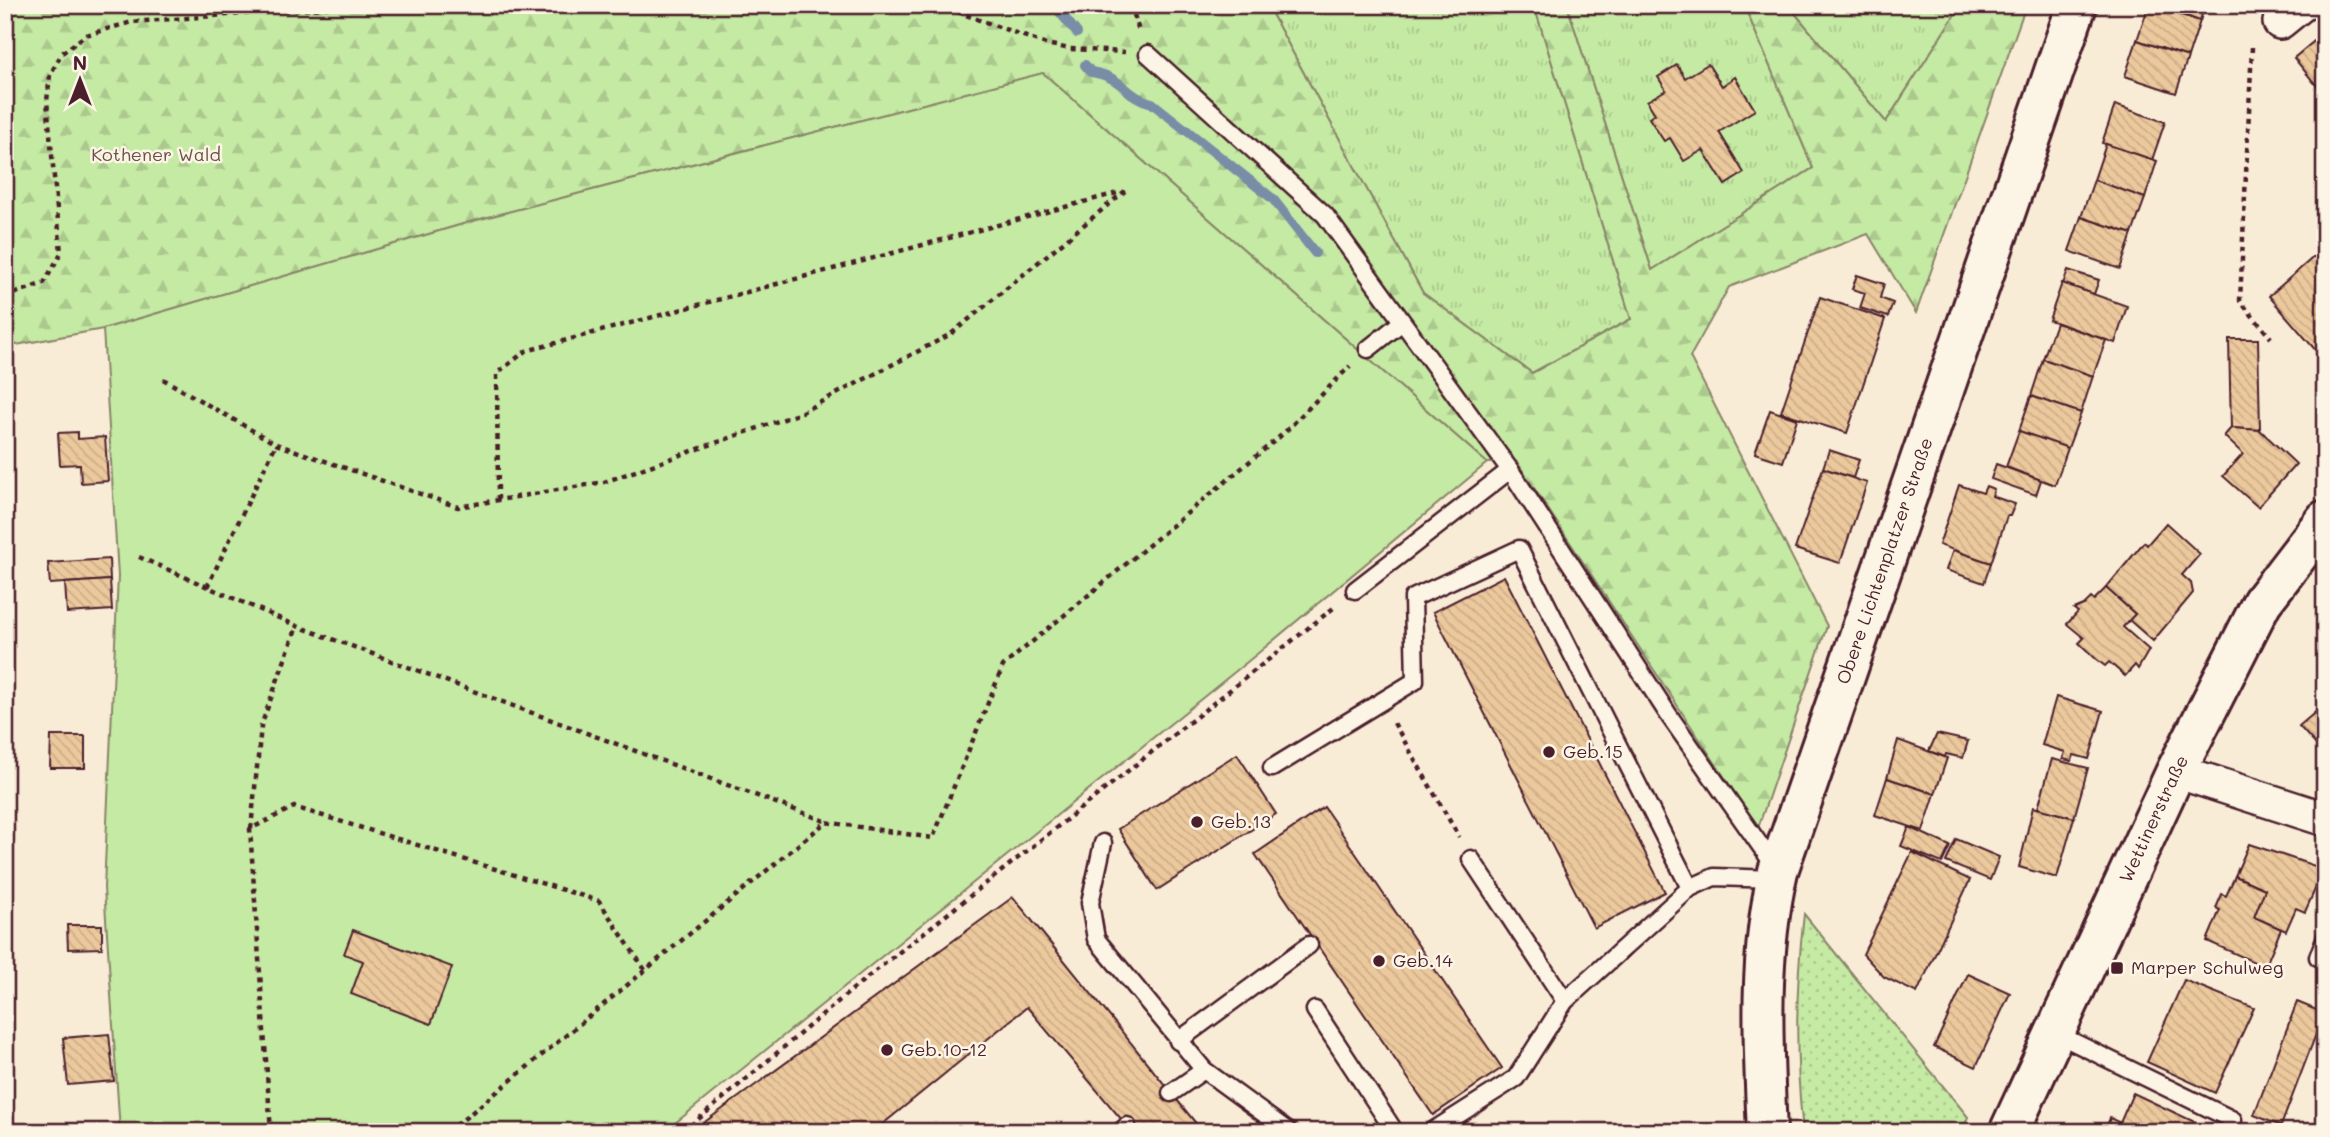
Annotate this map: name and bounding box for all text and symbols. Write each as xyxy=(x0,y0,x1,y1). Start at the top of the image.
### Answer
north arrow xyxy=(46,46,116,116)
text: N xyxy=(73,50,87,75)
park label: Kothener Wald xyxy=(91,142,221,166)
street label: Obere Lichtenplatzer Straße xyxy=(1830,434,1938,687)
place label: Geb.15 xyxy=(1563,739,1623,763)
marker: Geb.15 xyxy=(1541,744,1557,760)
street label: Wettinerstraße xyxy=(2113,751,2193,886)
place label: Geb.13 xyxy=(1211,809,1271,833)
marker: Geb.13 xyxy=(1189,814,1205,830)
place label: Geb.14 xyxy=(1393,948,1453,972)
marker: Geb.14 xyxy=(1371,953,1387,969)
place label: Marper Schulweg xyxy=(2131,955,2283,979)
marker: Marper Schulweg xyxy=(2109,960,2125,976)
place label: Geb.10-12 xyxy=(901,1037,987,1061)
marker: Geb.10-12 xyxy=(879,1042,895,1058)

